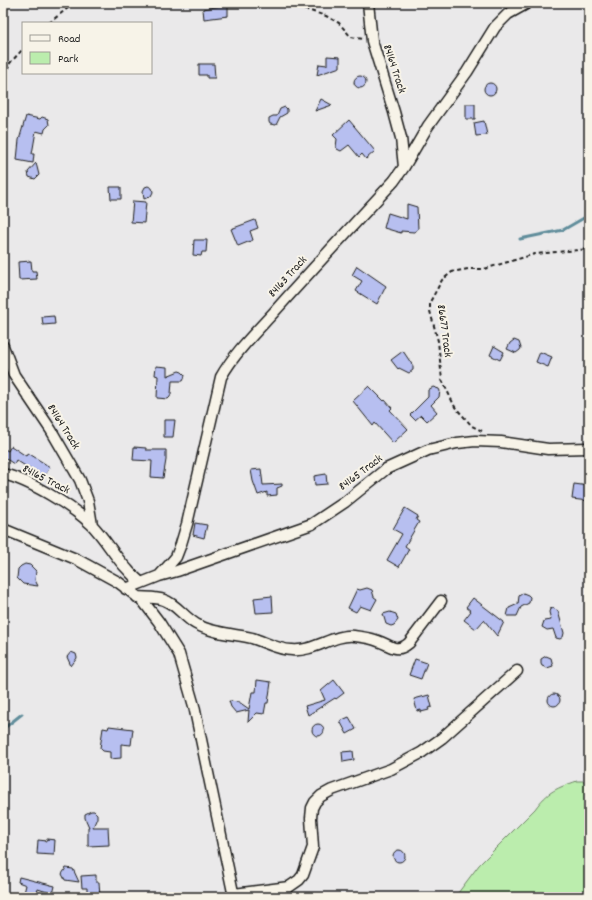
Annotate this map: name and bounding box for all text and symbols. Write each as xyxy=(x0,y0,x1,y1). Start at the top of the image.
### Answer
legend xyxy=(22,22,152,74)
text: Road xyxy=(58,31,80,48)
street label: 84164 Track xyxy=(378,42,410,96)
text: Park xyxy=(58,51,79,68)
street label: 84163 Track xyxy=(265,252,311,302)
street label: 86677 Track xyxy=(432,304,456,359)
street label: 84164 Track xyxy=(42,401,84,453)
street label: 84165 Track xyxy=(335,451,387,495)
street label: 84165 Track xyxy=(19,461,73,499)

